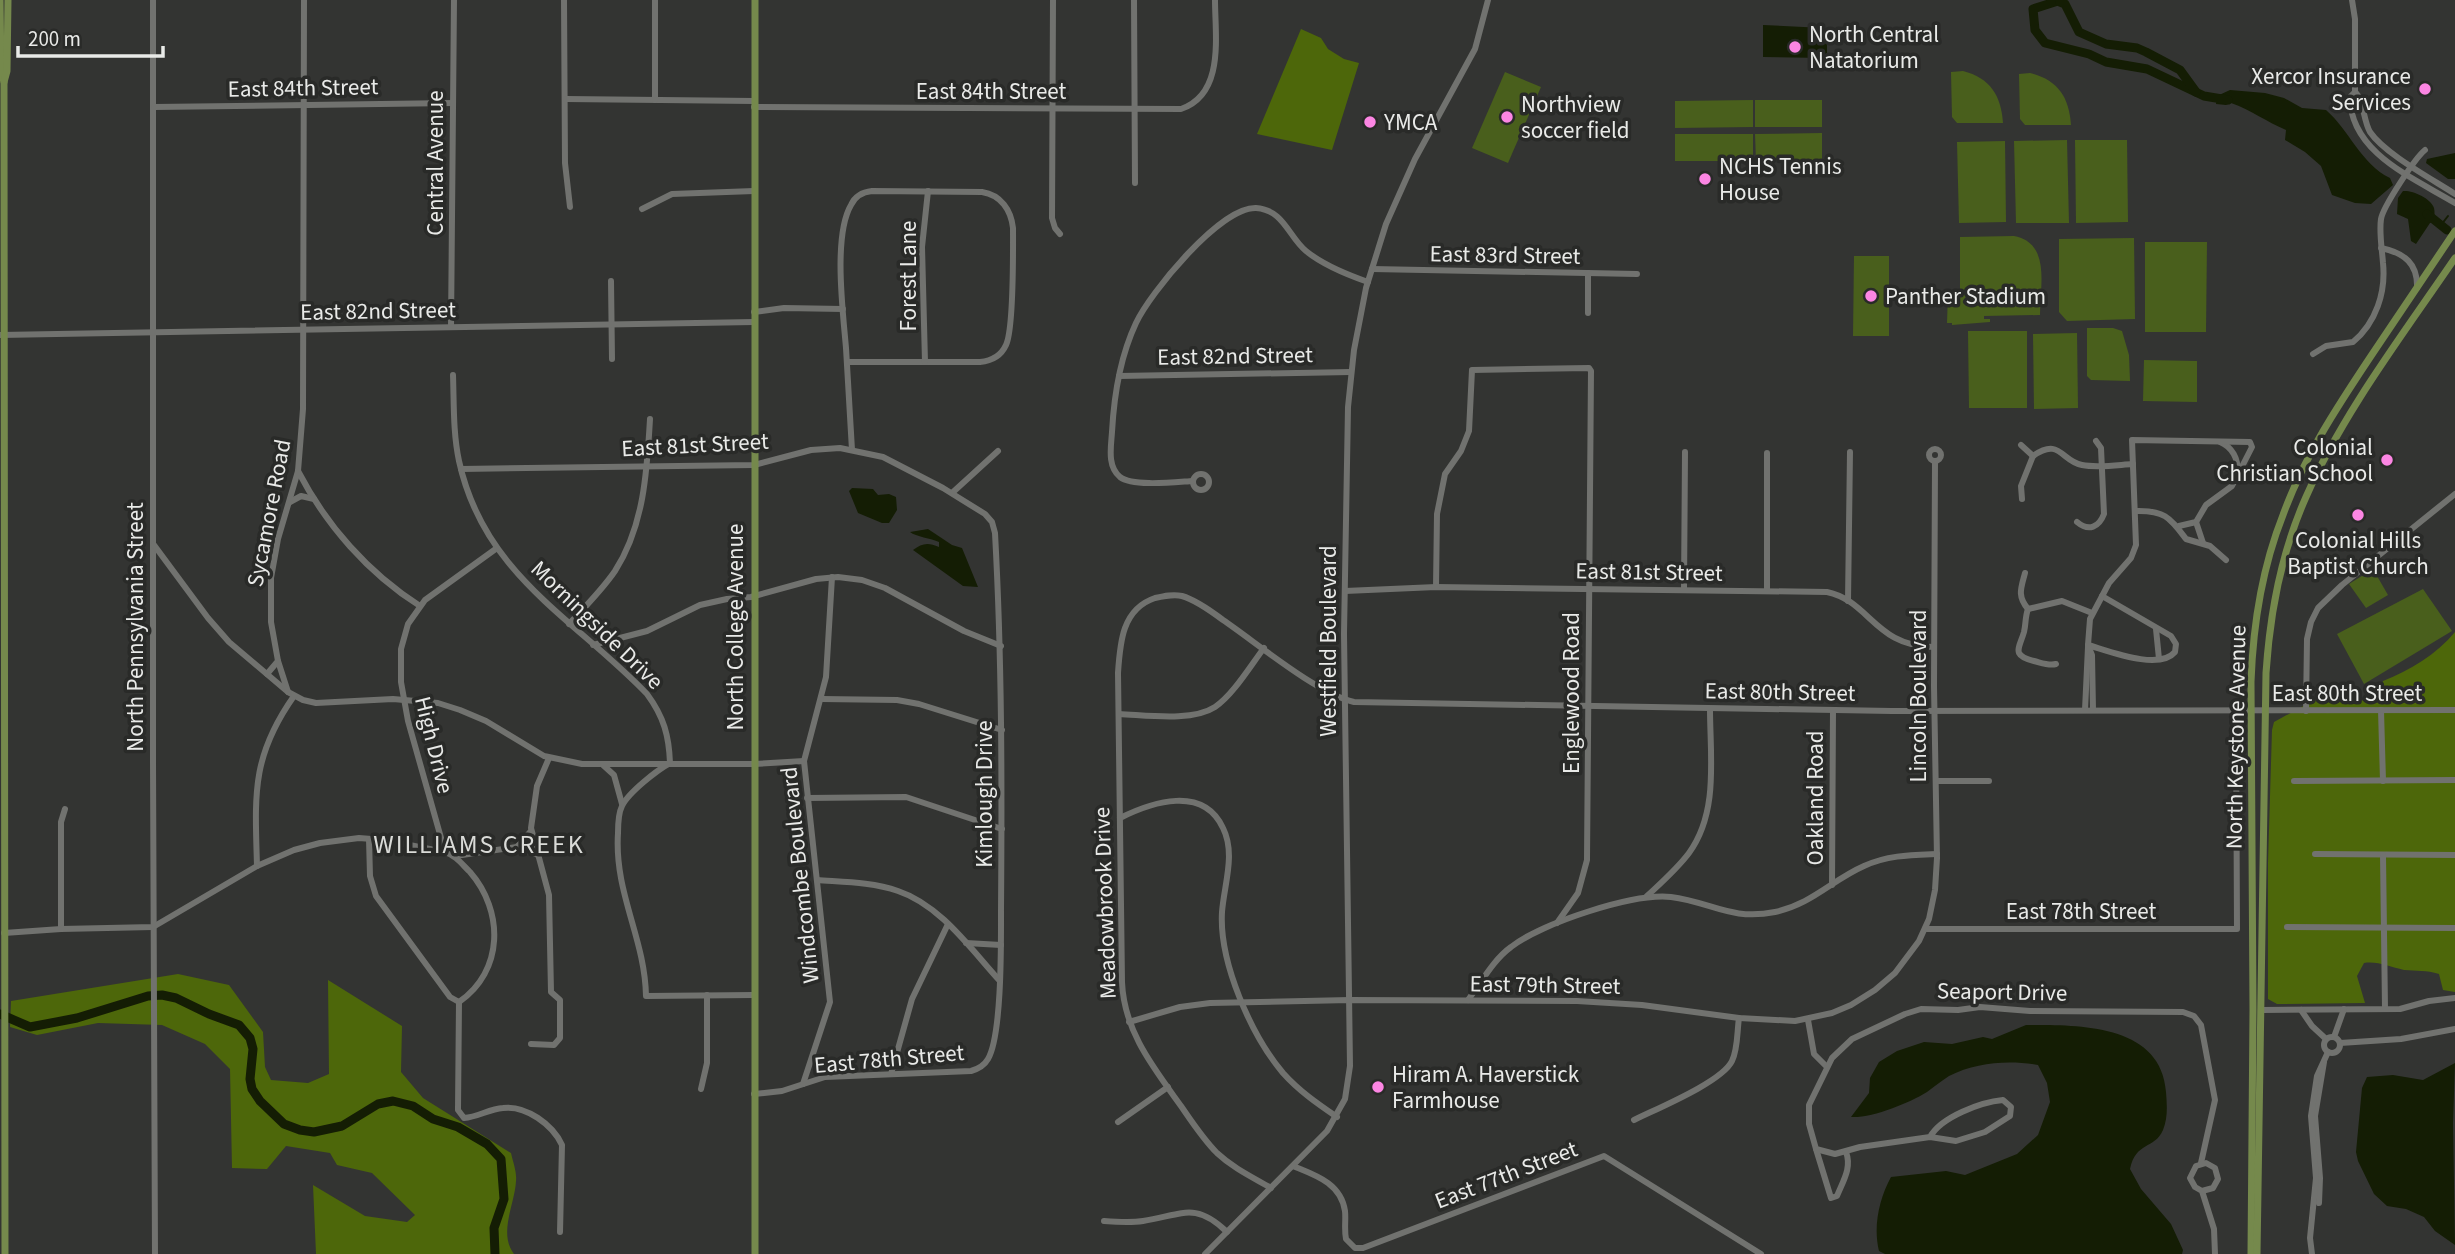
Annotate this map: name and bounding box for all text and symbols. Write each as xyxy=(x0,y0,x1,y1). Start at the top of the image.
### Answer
scale bar xyxy=(18,14,163,58)
place label: North Central Natatorium xyxy=(1809,18,1939,77)
text: 200 m xyxy=(28,24,81,54)
marker: North Central Natatorium xyxy=(1787,39,1803,55)
place label: Xercor Insurance Services xyxy=(2251,60,2411,119)
street label: East 84th Street xyxy=(227,70,379,106)
street label: East 84th Street xyxy=(916,75,1067,108)
marker: Xercor Insurance Services xyxy=(2417,81,2433,97)
place label: Northview soccer field xyxy=(1521,88,1630,147)
street label: Central Avenue xyxy=(419,90,452,236)
place label: YMCA xyxy=(1383,106,1438,139)
marker: Northview soccer field xyxy=(1499,109,1515,125)
marker: YMCA xyxy=(1362,114,1378,130)
place label: NCHS Tennis House xyxy=(1719,150,1842,209)
marker: NCHS Tennis House xyxy=(1697,171,1713,187)
street label: Forest Lane xyxy=(892,221,925,331)
street label: East 83rd Street xyxy=(1429,237,1581,273)
place label: Panther Stadium xyxy=(1885,280,2046,313)
marker: Panther Stadium xyxy=(1863,288,1879,304)
street label: East 82nd Street xyxy=(300,293,456,329)
street label: East 82nd Street xyxy=(1157,338,1313,374)
street label: East 81st Street xyxy=(621,425,770,465)
place label: Colonial Christian School xyxy=(2216,431,2373,490)
street label: Sycamore Road xyxy=(239,436,299,590)
marker: Colonial Christian School xyxy=(2379,452,2395,468)
street label: North Pennsylvania Street xyxy=(119,502,152,752)
marker: Colonial Hills Baptist Church xyxy=(2350,507,2366,523)
street label: North College Avenue xyxy=(719,524,752,730)
place label: Colonial Hills Baptist Church xyxy=(2287,524,2429,583)
street label: Westfield Boulevard xyxy=(1312,545,1345,737)
street label: Morningside Drive xyxy=(523,553,671,697)
street label: East 81st Street xyxy=(1575,554,1723,590)
street label: Lincoln Boulevard xyxy=(1902,609,1935,783)
street label: Englewood Road xyxy=(1555,612,1588,774)
street label: North Keystone Avenue xyxy=(2218,625,2254,849)
street label: East 80th Street xyxy=(1704,674,1856,710)
street label: East 80th Street xyxy=(2272,677,2423,710)
street label: High Drive xyxy=(406,693,462,797)
street label: Kimlough Drive xyxy=(968,720,1001,868)
street label: Oakland Road xyxy=(1799,730,1832,866)
street label: Windcombe Boulevard xyxy=(772,765,828,985)
street label: Meadowbrook Drive xyxy=(1085,806,1125,1000)
district label: WILLIAMS CREEK xyxy=(373,826,585,863)
street label: East 78th Street xyxy=(2006,895,2157,928)
street label: East 79th Street xyxy=(1469,967,1621,1003)
street label: Seaport Drive xyxy=(1937,974,2067,1010)
street label: East 78th Street xyxy=(813,1036,966,1082)
place label: Hiram A. Haverstick Farmhouse xyxy=(1392,1058,1580,1117)
marker: Hiram A. Haverstick Farmhouse xyxy=(1370,1079,1386,1095)
street label: East 77th Street xyxy=(1430,1133,1582,1217)

